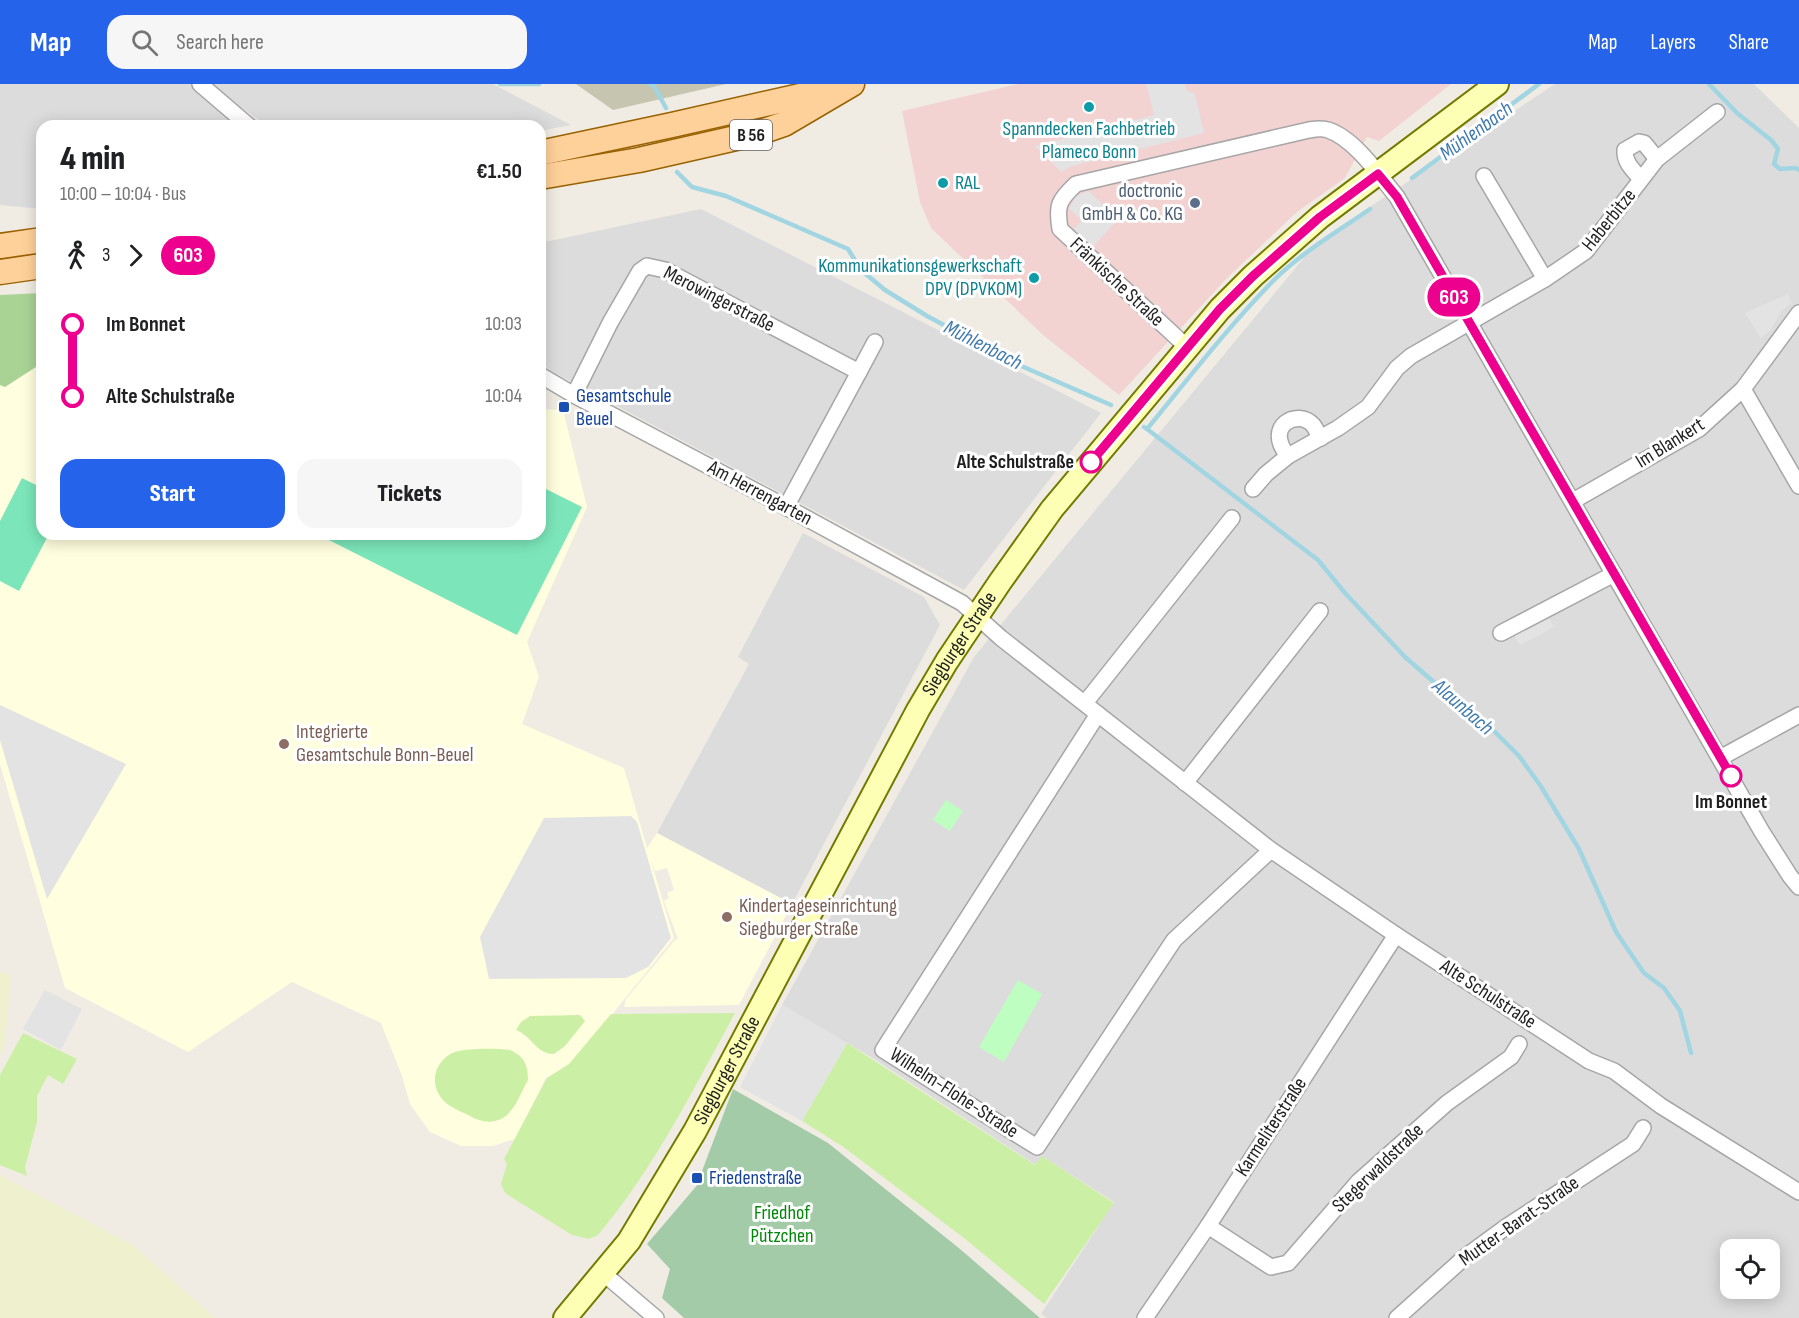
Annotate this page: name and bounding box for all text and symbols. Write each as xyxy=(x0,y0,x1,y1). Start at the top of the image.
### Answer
search box xyxy=(107,15,527,69)
text: Map xyxy=(30,26,71,59)
icon: search xyxy=(128,26,161,59)
text: Search here xyxy=(176,29,264,56)
text: Map xyxy=(1588,30,1617,55)
text: Layers xyxy=(1650,30,1696,55)
text: Share xyxy=(1729,30,1769,55)
water label: Mühlenbach xyxy=(1434,96,1518,166)
marker: Spanndecken Fachbetrieb Plameco Bonn xyxy=(1082,100,1096,114)
place label: Spanndecken Fachbetrieb Plameco Bonn xyxy=(1003,117,1175,164)
road number: B 56 xyxy=(730,120,772,150)
text: 4 min xyxy=(60,139,125,179)
text: €1.50 xyxy=(476,158,522,185)
place label: RAL xyxy=(955,171,981,195)
marker: RAL xyxy=(936,176,950,190)
place label: doctronic GmbH & Co. KG xyxy=(1082,179,1183,226)
text: 10:00 – 10:04 · Bus xyxy=(60,182,186,206)
street label: Haberbitze xyxy=(1577,184,1641,256)
marker: doctronic GmbH & Co. KG xyxy=(1188,196,1202,210)
street label: Fränkische Straße xyxy=(1065,232,1169,332)
icon: walk xyxy=(60,239,93,272)
icon: forward xyxy=(119,239,152,272)
text: 3 xyxy=(102,243,110,267)
text: 603 xyxy=(173,243,203,268)
place label: Kommunikationsgewerkschaft DPV (DPVKOM) xyxy=(818,254,1022,301)
street label: Merowingerstraße xyxy=(660,261,778,337)
marker: Kommunikationsgewerkschaft DPV (DPVKOM) xyxy=(1027,271,1041,285)
line badge: 603 xyxy=(1420,278,1488,316)
text: 603 xyxy=(1439,285,1469,310)
text: Im Bonnet xyxy=(106,311,185,338)
text: 10:03 xyxy=(485,312,522,336)
water label: Mühlenbach xyxy=(940,315,1026,375)
text: Alte Schulstraße xyxy=(106,383,235,410)
text: 10:04 xyxy=(485,384,522,408)
place label: Gesamtschule Beuel xyxy=(576,384,672,431)
marker: Gesamtschule Beuel xyxy=(557,400,571,414)
street label: Im Blankert xyxy=(1631,413,1709,473)
place label: Alte Schulstraße xyxy=(956,450,1074,474)
marker: Alte Schulstraße xyxy=(1080,451,1102,473)
street label: Am Herrengarten xyxy=(703,455,816,531)
button: Start xyxy=(60,459,285,528)
button: Tickets xyxy=(297,459,522,528)
street label: Siegburger Straße xyxy=(917,587,1002,700)
water label: Alaunbach xyxy=(1427,673,1499,740)
place label: Integrierte Gesamtschule Bonn-Beuel xyxy=(296,720,474,767)
marker: Integrierte Gesamtschule Bonn-Beuel xyxy=(277,737,291,751)
marker: Im Bonnet xyxy=(1720,765,1742,787)
place label: Im Bonnet xyxy=(1695,790,1767,814)
place label: Kindertageseinrichtung Siegburger Straße xyxy=(739,894,897,941)
marker: Kindertageseinrichtung Siegburger Straße xyxy=(720,910,734,924)
street label: Alte Schulstraße xyxy=(1435,954,1541,1034)
street label: Siegburger Straße xyxy=(689,1012,766,1129)
street label: Wilhelm-Flohe-Straße xyxy=(885,1042,1023,1144)
street label: Karmeliterstraße xyxy=(1230,1073,1312,1181)
street label: Stegerwaldstraße xyxy=(1327,1118,1429,1218)
place label: Friedenstraße xyxy=(709,1166,802,1190)
marker: Friedenstraße xyxy=(690,1171,704,1185)
street label: Mutter-Barat-Straße xyxy=(1455,1171,1583,1271)
park label: Friedhof Pützchen xyxy=(750,1201,814,1248)
map controls xyxy=(1720,1239,1780,1299)
button: locate xyxy=(1720,1239,1780,1299)

